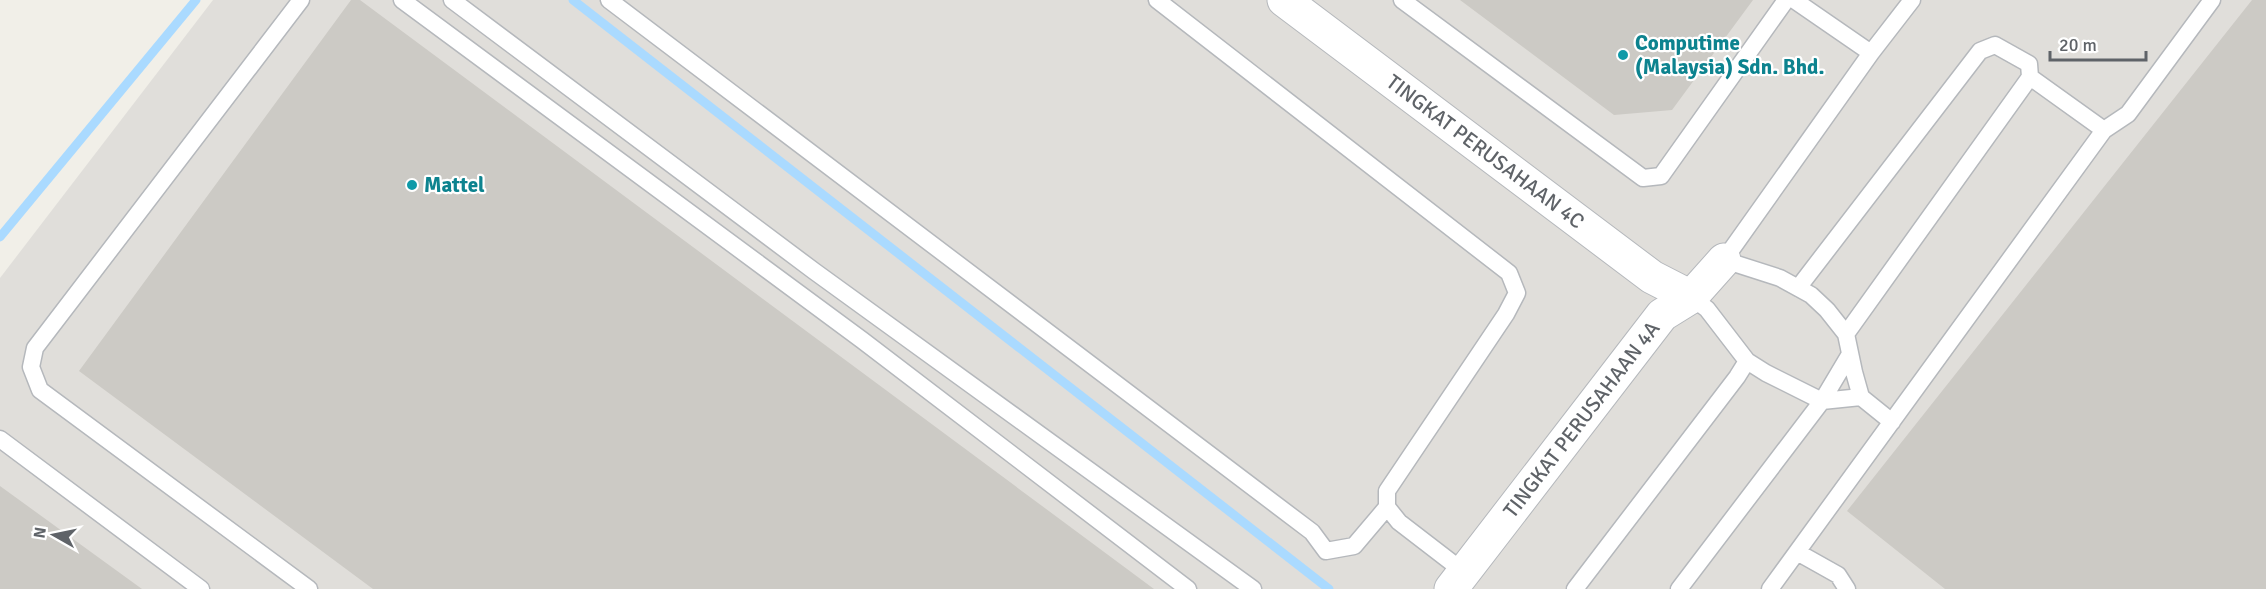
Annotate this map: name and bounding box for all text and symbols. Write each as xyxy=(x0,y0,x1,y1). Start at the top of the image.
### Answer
scale bar xyxy=(2050,24,2146,62)
place label: Computime (Malaysia) Sdn. Bhd. xyxy=(1635,30,1824,80)
text: 20 m xyxy=(2059,34,2097,56)
marker: Computime (Malaysia) Sdn. Bhd. xyxy=(1616,48,1630,62)
street label: TINGKAT PERUSAHAAN 4C xyxy=(1381,69,1589,234)
place label: Mattel xyxy=(424,172,485,198)
marker: Mattel xyxy=(405,178,419,192)
street label: TINGKAT PERUSAHAAN 4A xyxy=(1498,316,1666,523)
north arrow xyxy=(24,505,84,565)
text: N xyxy=(29,526,51,540)

